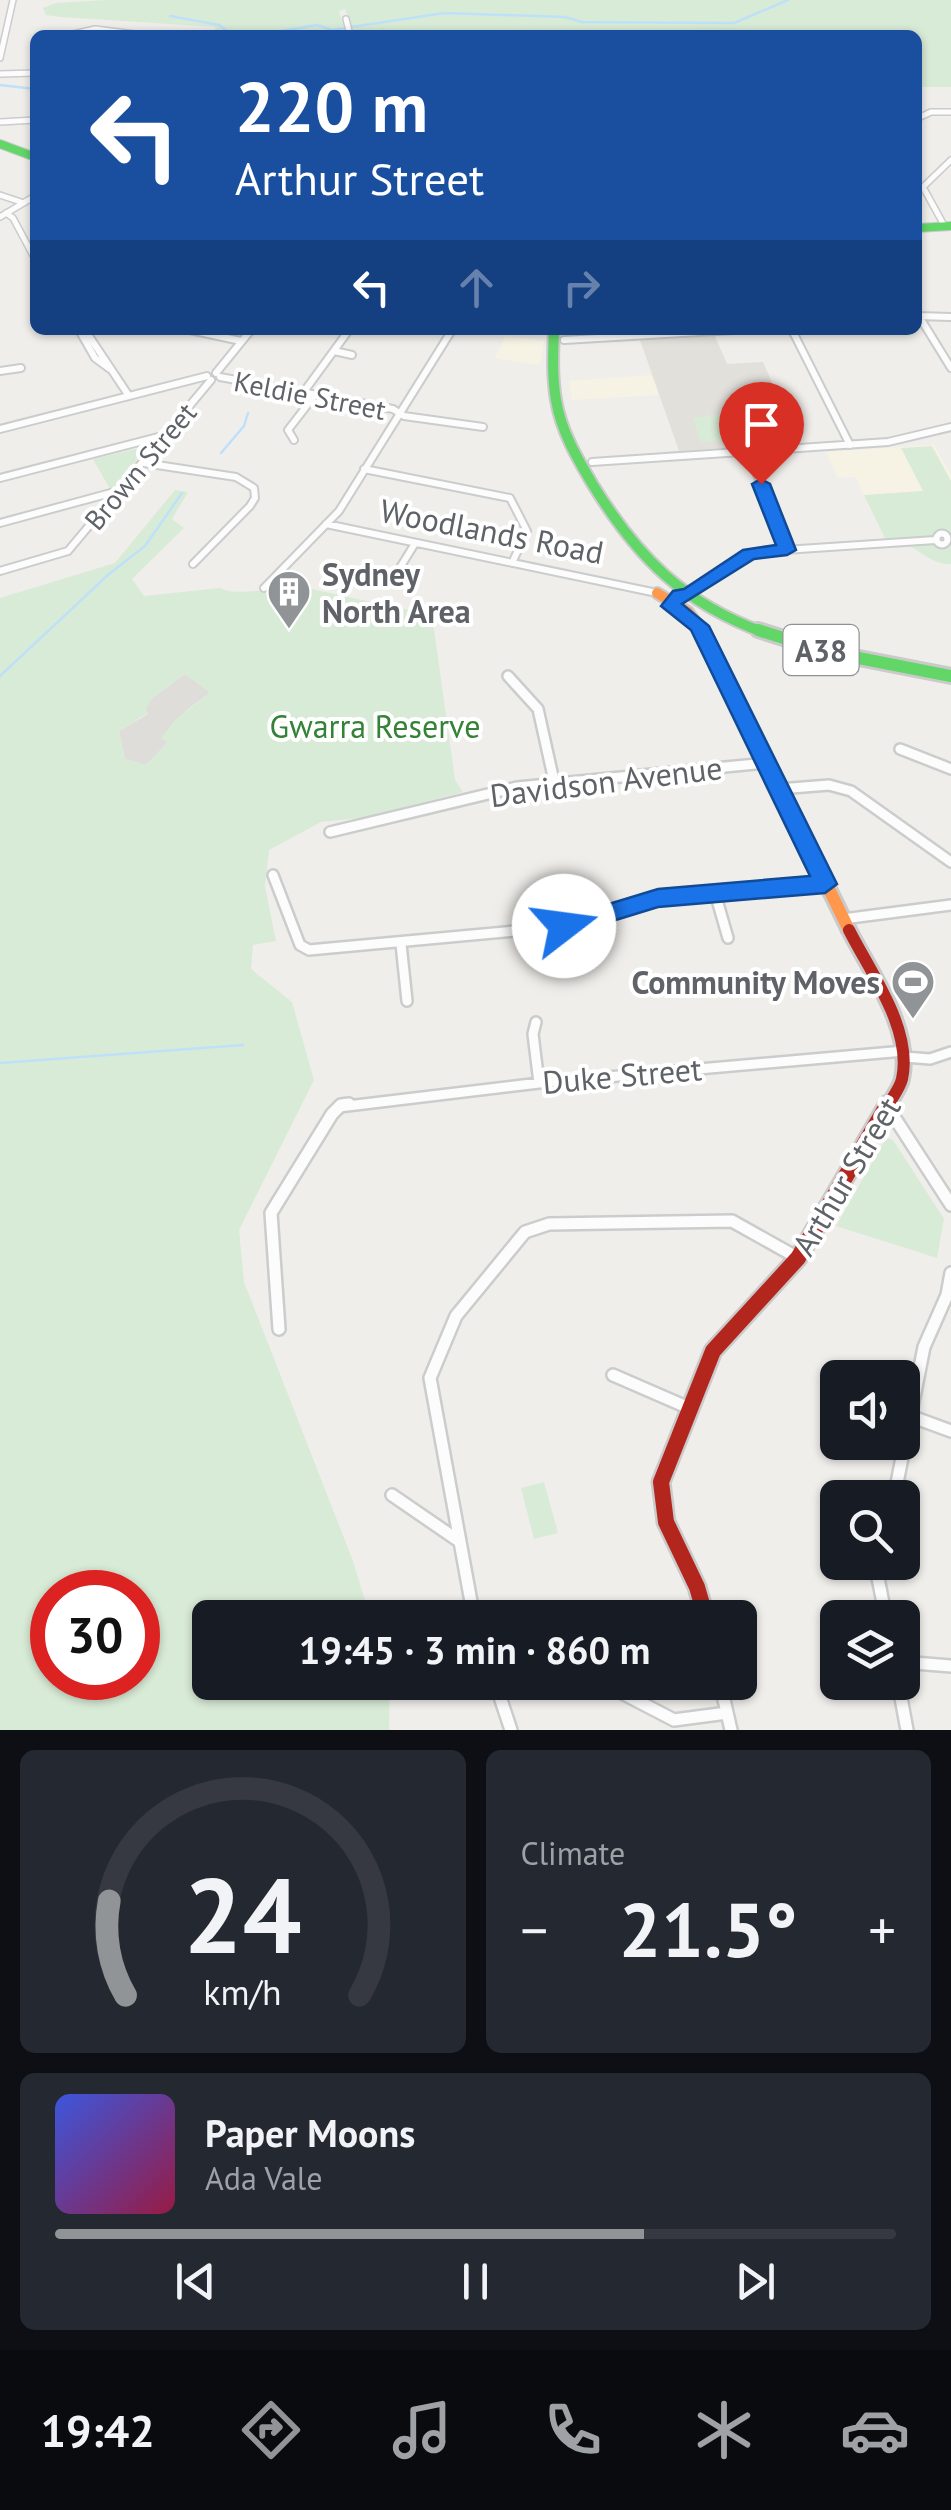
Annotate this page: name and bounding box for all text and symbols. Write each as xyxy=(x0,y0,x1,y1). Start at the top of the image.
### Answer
text: 220 m xyxy=(235,61,428,151)
icon: left xyxy=(70,70,200,200)
text: Arthur Street xyxy=(235,149,484,207)
icon: left xyxy=(344,260,399,315)
icon: ahead xyxy=(449,260,504,315)
icon: right xyxy=(554,260,609,315)
street label: Keldie Street xyxy=(231,362,390,428)
pin xyxy=(719,382,804,485)
street label: Brown Street xyxy=(76,394,204,537)
icon: arrive xyxy=(734,397,789,452)
street label: Woodlands Road xyxy=(377,489,607,573)
place label: Sydney North Area xyxy=(322,553,471,632)
building icon: Sydney North Area xyxy=(266,569,312,630)
road number: A38 xyxy=(784,625,858,675)
park label: Gwarra Reserve xyxy=(270,705,480,747)
street label: Davidson Avenue xyxy=(488,746,724,816)
position arrow xyxy=(512,874,616,978)
sports icon: Community Moves xyxy=(890,959,936,1020)
place label: Community Moves xyxy=(631,961,880,1003)
street label: Duke Street xyxy=(541,1047,703,1103)
street label: Arthur Street xyxy=(782,1089,910,1263)
map controls xyxy=(820,1360,920,1700)
button: sound xyxy=(820,1360,920,1460)
button: search xyxy=(820,1480,920,1580)
speed limit sign: 30 xyxy=(30,1570,160,1700)
button: layers xyxy=(820,1600,920,1700)
text: 19:45 · 3 min · 860 m xyxy=(299,1625,650,1674)
text: Climate xyxy=(521,1832,625,1874)
text: 24 xyxy=(184,1847,302,1982)
text: 21.5° xyxy=(619,1881,798,1978)
text: − xyxy=(521,1894,548,1965)
text: + xyxy=(868,1894,896,1965)
text: km/h xyxy=(204,1969,282,2015)
text: Paper Moons xyxy=(205,2108,415,2157)
text: Ada Vale xyxy=(205,2157,322,2199)
icon: previous xyxy=(168,2254,223,2309)
icon: pause xyxy=(448,2254,503,2309)
icon: next xyxy=(728,2254,783,2309)
icon: directions xyxy=(236,2395,306,2465)
icon: music xyxy=(387,2395,457,2465)
icon: phone xyxy=(538,2395,608,2465)
icon: climate xyxy=(689,2395,759,2465)
icon: car xyxy=(840,2395,910,2465)
text: 19:42 xyxy=(41,2401,155,2459)

